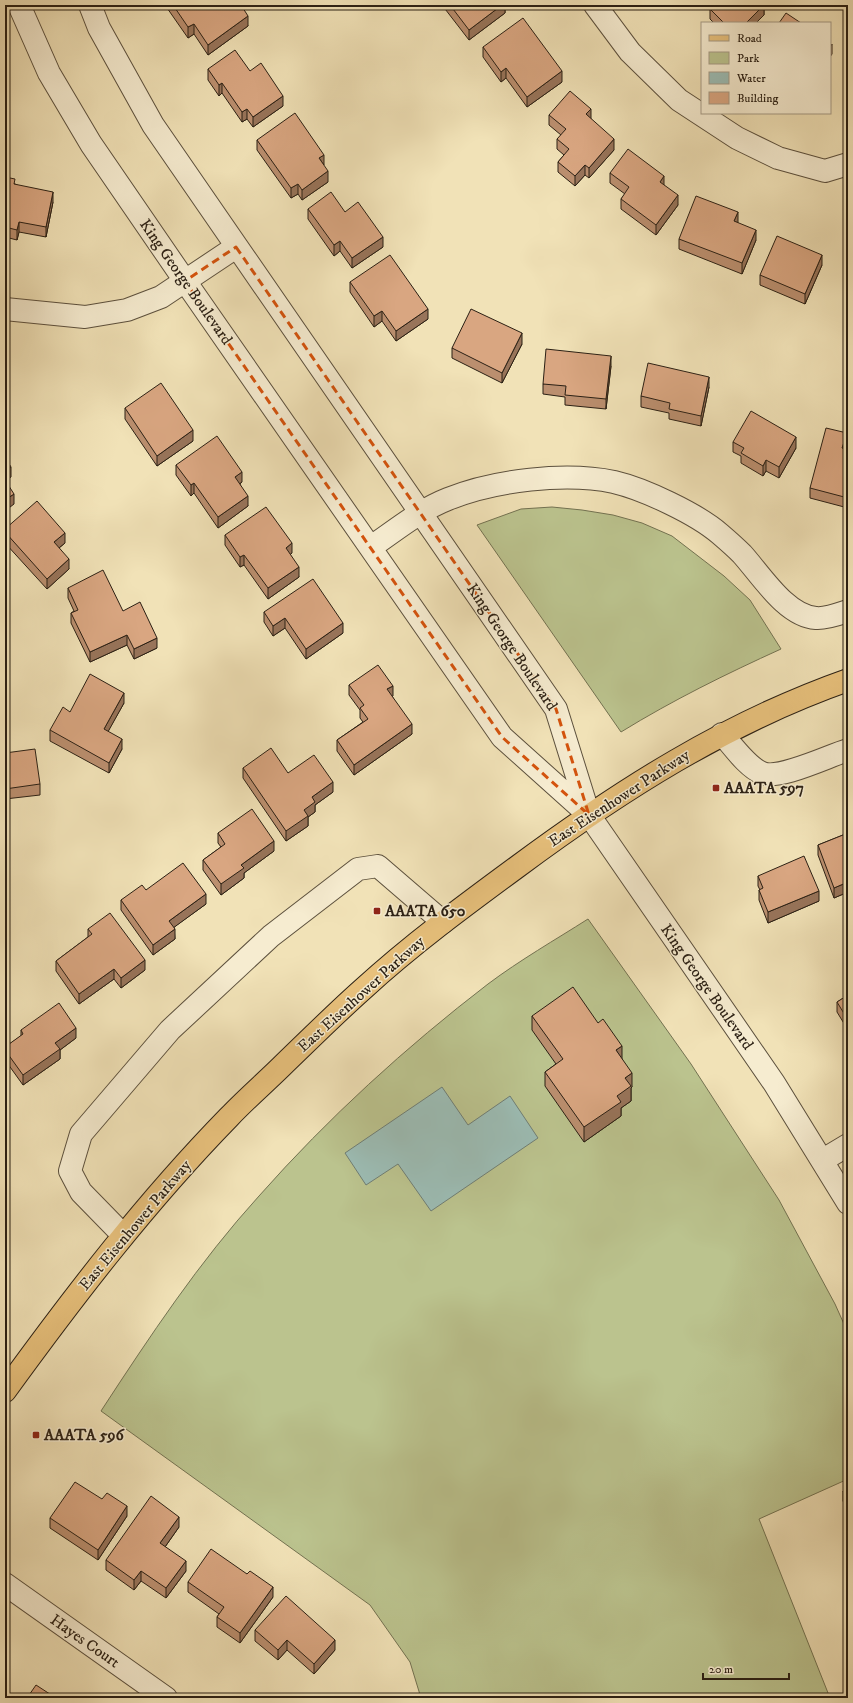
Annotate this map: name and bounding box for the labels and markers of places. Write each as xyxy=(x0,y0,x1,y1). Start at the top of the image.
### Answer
place label: AAATA 597 xyxy=(723,778,804,798)
marker: AAATA 597 xyxy=(711,783,721,793)
place label: AAATA 650 xyxy=(384,901,466,921)
marker: AAATA 650 xyxy=(372,906,382,916)
place label: AAATA 596 xyxy=(43,1425,125,1445)
marker: AAATA 596 xyxy=(31,1430,41,1440)

